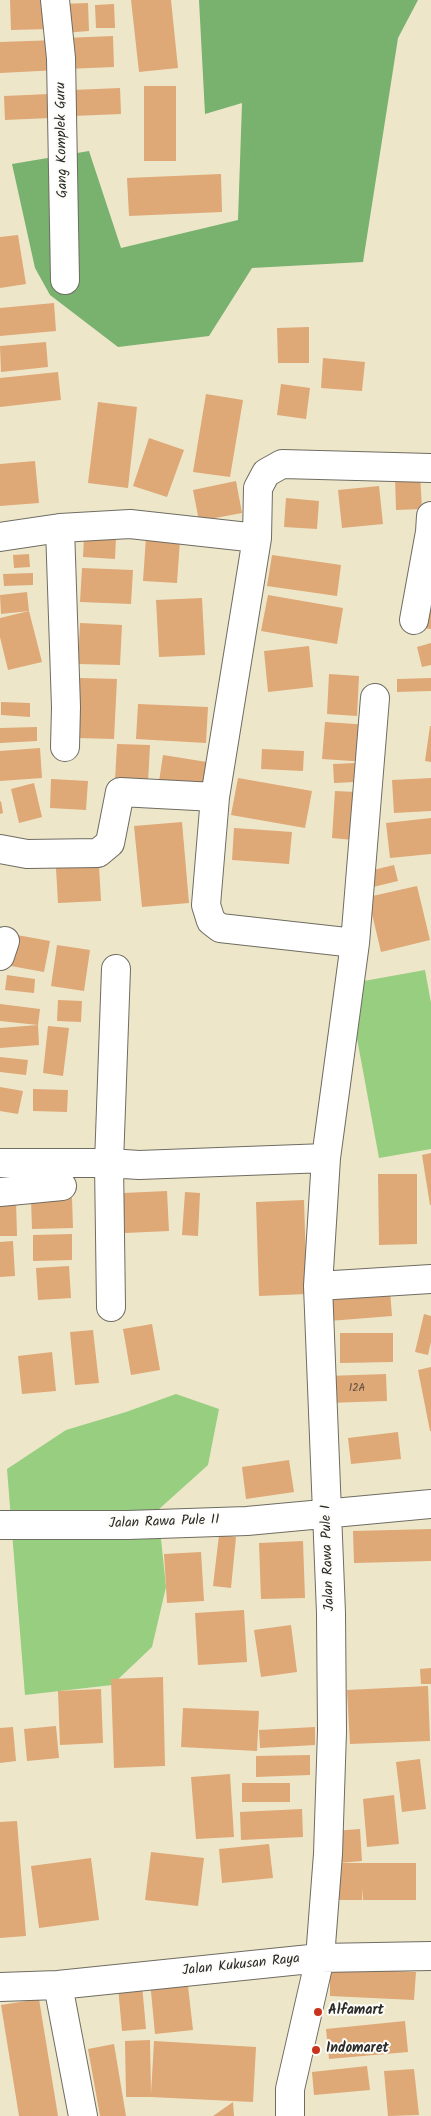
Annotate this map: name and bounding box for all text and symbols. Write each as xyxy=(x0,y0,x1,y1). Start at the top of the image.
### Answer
street label: Gang Komplek Guru xyxy=(54,82,72,198)
house number: 12A xyxy=(349,1382,365,1396)
street label: Jalan Rawa Pule I xyxy=(319,1504,339,1612)
street label: Jalan Rawa Pule II xyxy=(108,1513,220,1533)
street label: Jalan Kukusan Raya xyxy=(181,1951,301,1981)
place label: Alfamart xyxy=(328,2004,384,2020)
marker: Alfamart xyxy=(312,2006,324,2018)
place label: Indomaret xyxy=(326,2042,389,2058)
marker: Indomaret xyxy=(310,2044,322,2056)

